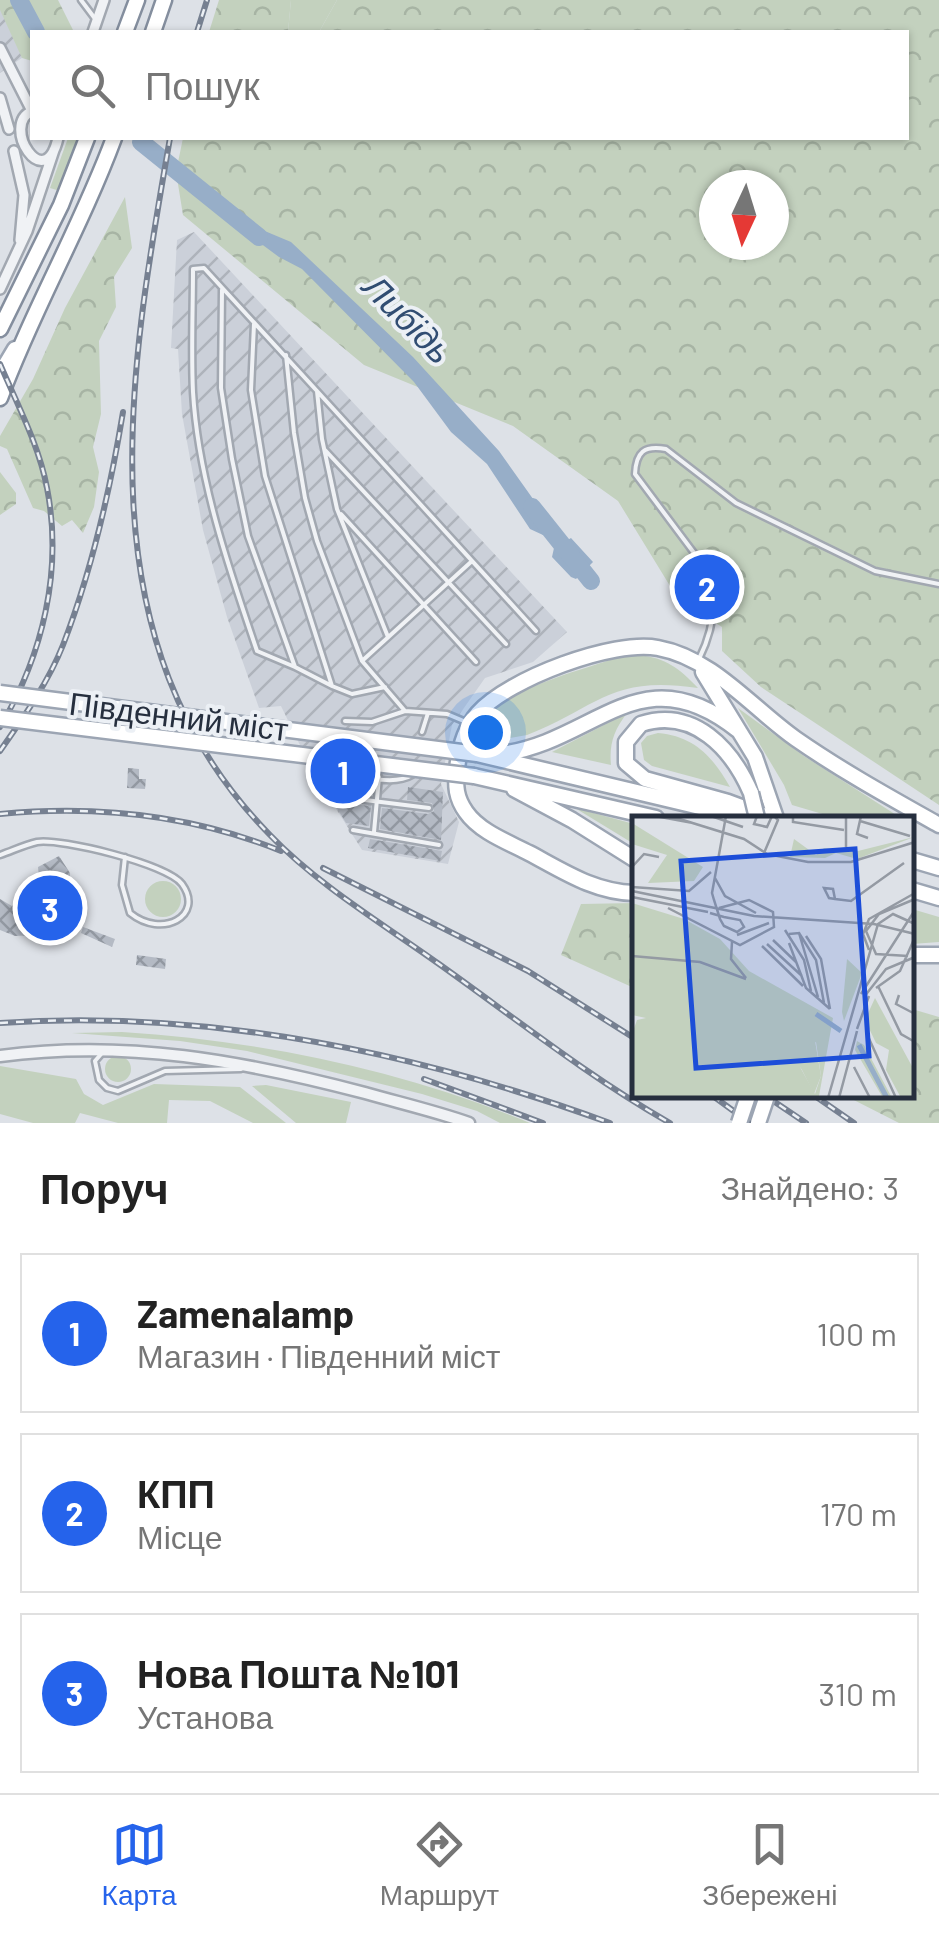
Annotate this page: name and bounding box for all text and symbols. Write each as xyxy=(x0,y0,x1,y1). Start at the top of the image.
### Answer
search box xyxy=(30,30,909,140)
icon: search xyxy=(65,58,120,113)
text: Пошук xyxy=(145,62,260,108)
north arrow xyxy=(699,170,789,260)
water label: Либідь xyxy=(354,263,462,371)
pin: 2 xyxy=(674,550,740,624)
street label: Південний міст xyxy=(67,683,291,748)
your location xyxy=(460,707,511,758)
pin: 1 xyxy=(310,734,376,808)
inset map xyxy=(632,816,914,1098)
pin: 3 xyxy=(18,870,82,946)
text: Поруч xyxy=(40,1162,169,1212)
text: Знайдено: 3 xyxy=(721,1168,899,1206)
text: Zamenalamp xyxy=(137,1290,354,1336)
text: 1 xyxy=(69,1314,80,1352)
text: 100 m xyxy=(817,1314,897,1352)
text: Магазин · Південний міст xyxy=(137,1336,500,1374)
text: КПП xyxy=(137,1470,215,1516)
text: 2 xyxy=(66,1494,83,1532)
text: 170 m xyxy=(820,1494,897,1532)
text: Місце xyxy=(137,1517,223,1555)
text: Нова Пошта №101 xyxy=(137,1650,459,1696)
text: 3 xyxy=(66,1674,83,1712)
text: 310 m xyxy=(819,1674,897,1712)
text: Установа xyxy=(137,1697,273,1735)
tab: Карта xyxy=(102,1817,177,1912)
tab: Маршрут xyxy=(380,1817,499,1912)
tab: Збережені xyxy=(702,1817,837,1912)

